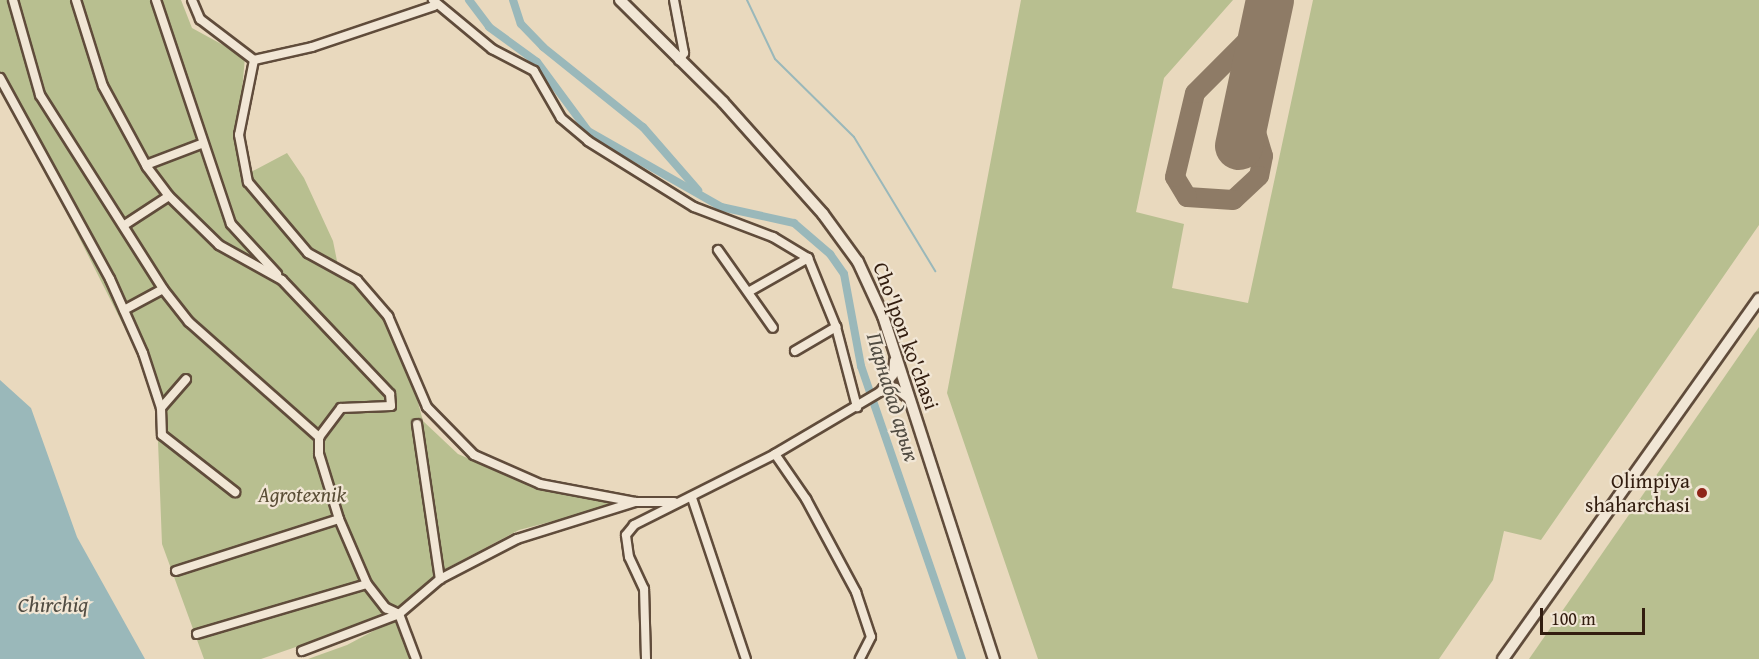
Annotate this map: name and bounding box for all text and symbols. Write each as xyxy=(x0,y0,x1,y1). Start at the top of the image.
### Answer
street label: Cho'lpon ko'chasi xyxy=(868,259,944,413)
water label: Парнабад арык xyxy=(861,329,925,465)
place label: Olimpiya shaharchasi xyxy=(1585,468,1690,518)
park label: Agrotexnik xyxy=(258,482,346,508)
marker: Olimpiya shaharchasi xyxy=(1695,486,1709,500)
water label: Chirchiq xyxy=(18,592,88,618)
scale bar xyxy=(1543,596,1648,634)
text: 100 m xyxy=(1551,605,1596,632)

